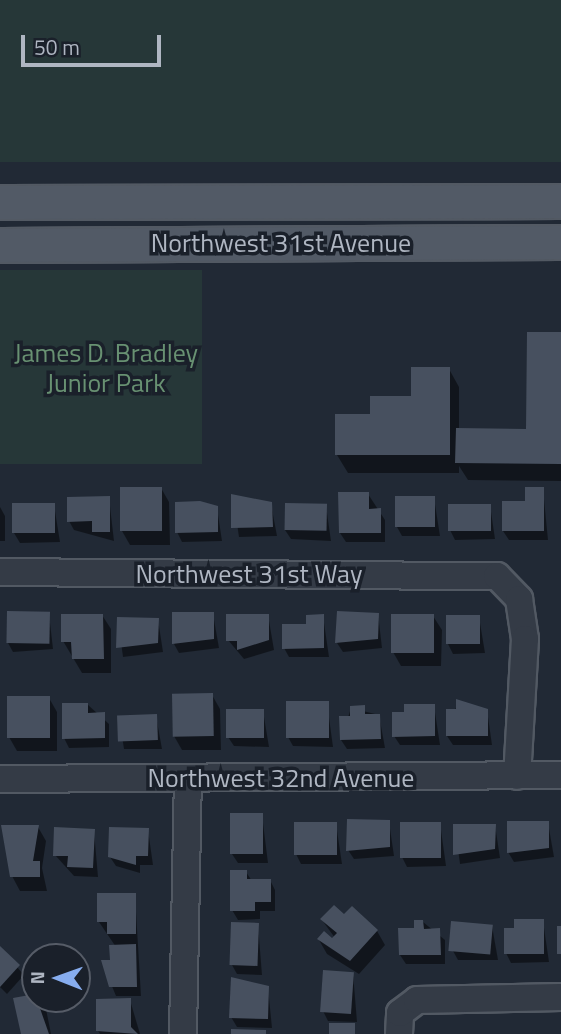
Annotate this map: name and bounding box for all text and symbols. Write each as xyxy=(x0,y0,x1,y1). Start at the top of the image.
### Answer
scale bar xyxy=(24,21,164,65)
text: 50 m xyxy=(34,31,80,63)
street label: Northwest 31st Avenue xyxy=(151,227,411,259)
park label: James D. Bradley Junior Park xyxy=(14,337,198,398)
street label: Northwest 31st Way xyxy=(135,558,363,590)
street label: Northwest 32nd Avenue xyxy=(148,762,414,794)
north arrow xyxy=(21,943,91,1013)
text: N xyxy=(22,971,51,985)

